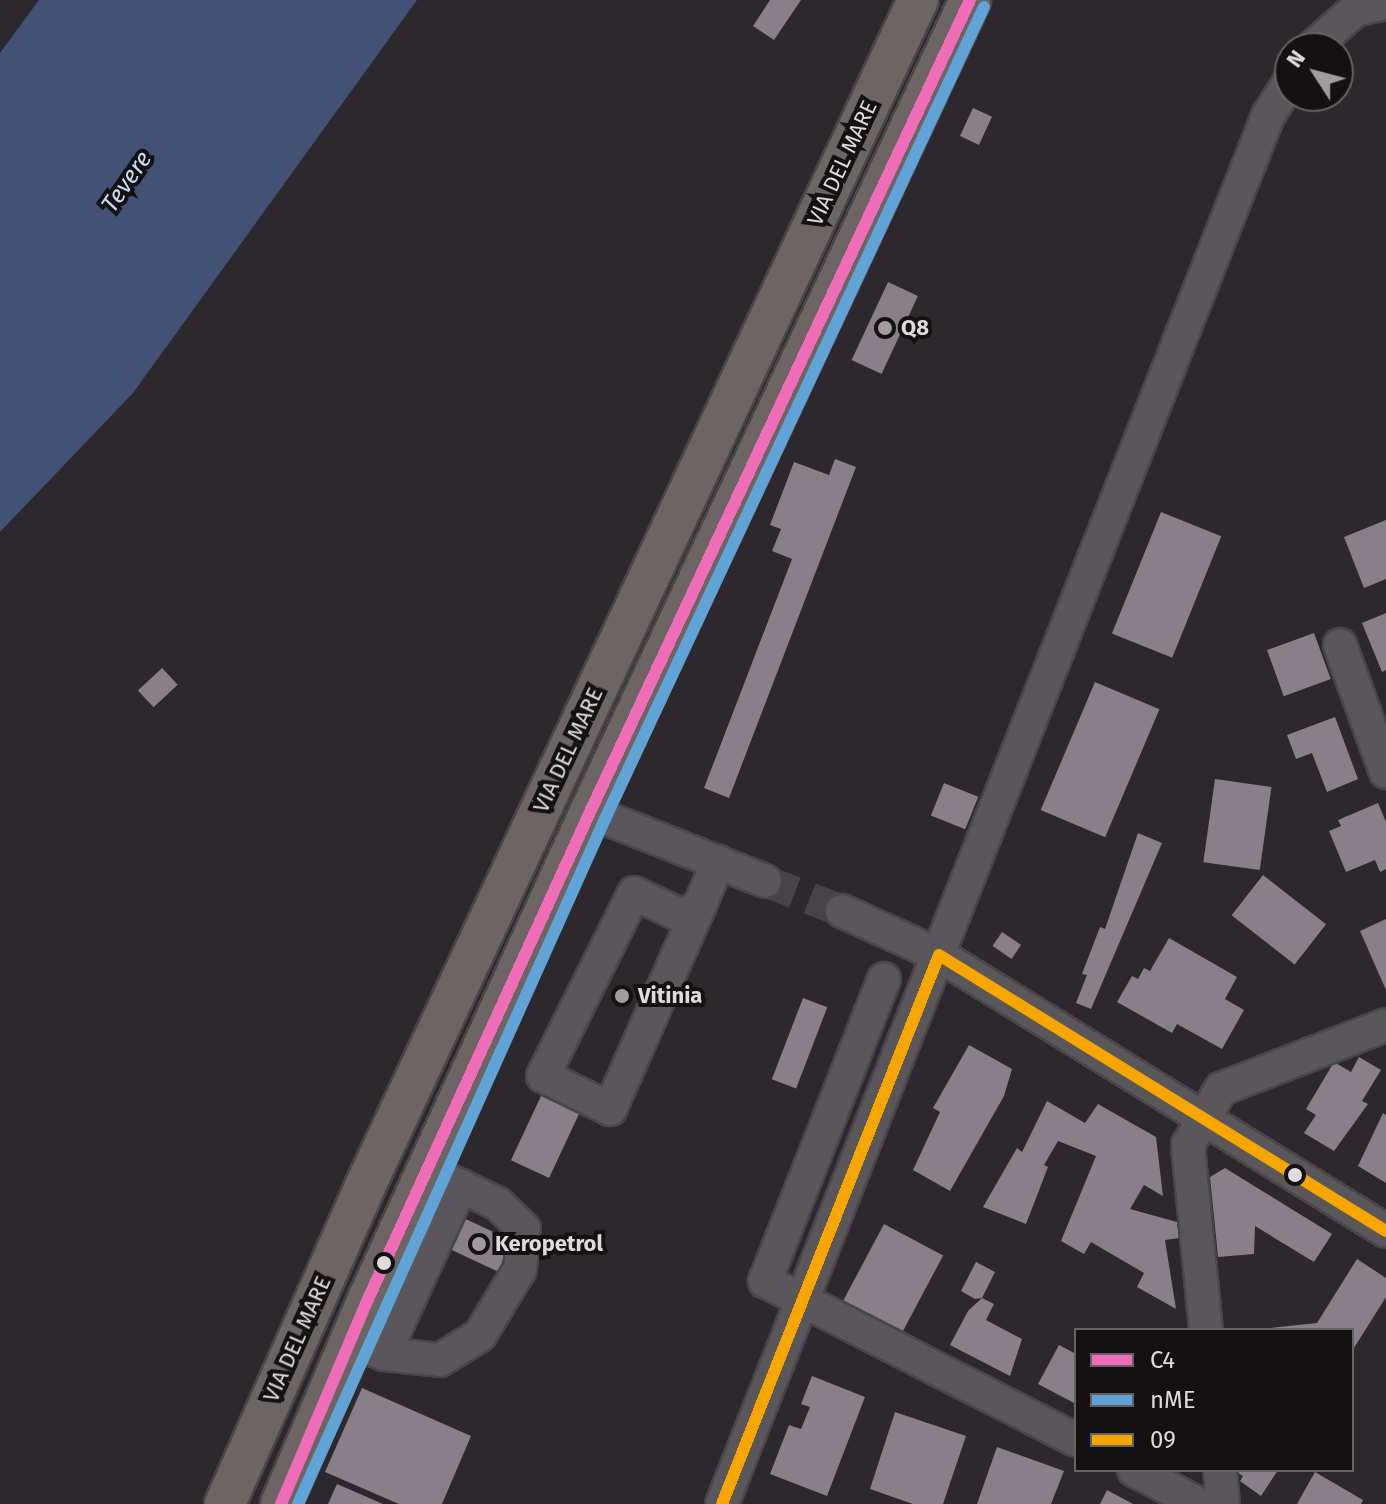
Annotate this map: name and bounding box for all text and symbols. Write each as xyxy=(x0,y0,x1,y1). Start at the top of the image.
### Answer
north arrow xyxy=(1274,32,1354,112)
text: N xyxy=(1281,45,1311,73)
street label: VIA DEL MARE xyxy=(802,96,882,230)
water label: Tevere xyxy=(96,146,158,218)
place label: Q8 xyxy=(901,315,929,341)
marker: Q8 xyxy=(876,319,894,337)
street label: VIA DEL MARE xyxy=(528,683,608,817)
place label: Vitinia xyxy=(638,983,702,1009)
marker: Vitinia xyxy=(613,987,631,1005)
unlabelled marker xyxy=(1287,1167,1303,1183)
place label: Keropetrol xyxy=(495,1231,603,1257)
marker: Keropetrol xyxy=(470,1235,488,1253)
unlabelled marker xyxy=(376,1255,392,1271)
street label: VIA DEL MARE xyxy=(258,1272,336,1406)
legend xyxy=(1074,1328,1354,1472)
text: C4 xyxy=(1150,1346,1175,1374)
text: nME xyxy=(1150,1386,1196,1414)
text: 09 xyxy=(1150,1426,1176,1454)

